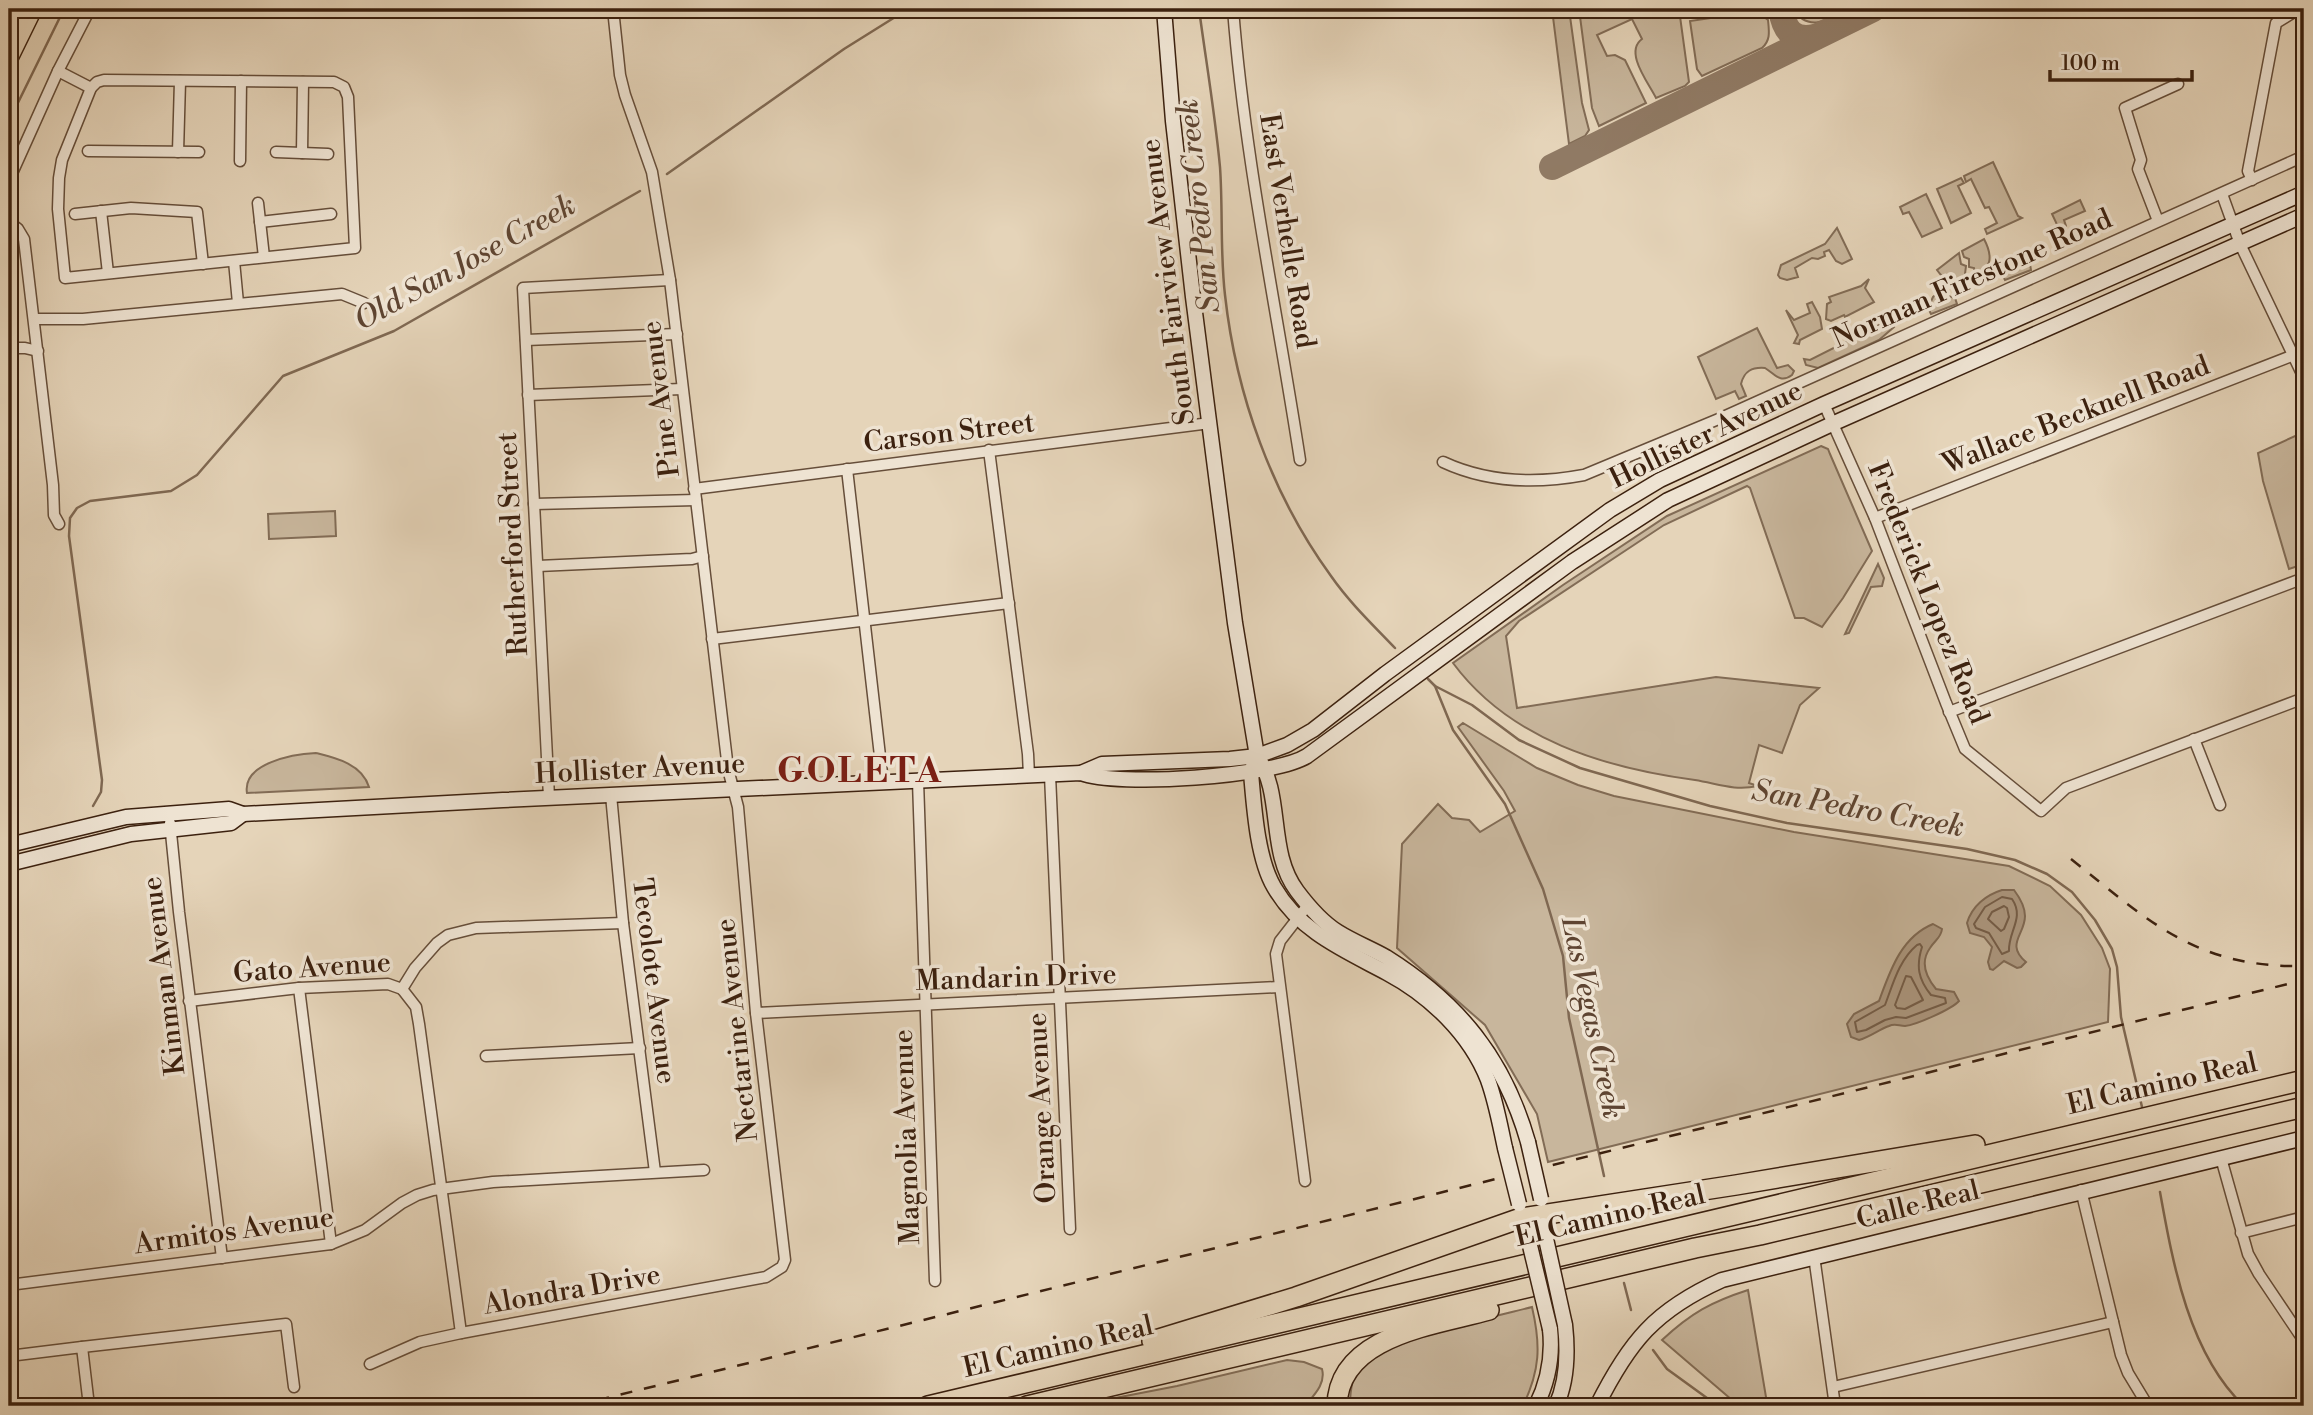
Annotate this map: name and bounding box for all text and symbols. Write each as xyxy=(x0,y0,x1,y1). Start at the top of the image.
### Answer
scale bar xyxy=(2050,38,2192,82)
text: 100 m xyxy=(2061,51,2120,77)
water label: San Pedro Creek xyxy=(1169,97,1229,315)
street label: East Verhelle Road xyxy=(1251,111,1323,351)
street label: South Fairview Avenue xyxy=(1133,137,1203,427)
water label: Old San Jose Creek xyxy=(348,186,582,340)
street label: Norman Firestone Road xyxy=(1827,201,2117,357)
street label: Pine Avenue xyxy=(634,319,688,479)
street label: Wallace Becknell Road xyxy=(1937,348,2215,482)
street label: Hollister Avenue xyxy=(1604,373,1808,497)
street label: Carson Street xyxy=(862,405,1037,461)
street label: Rutherford Street xyxy=(490,431,536,657)
street label: Frederick Lopez Road xyxy=(1859,457,1997,729)
street label: Hollister Avenue xyxy=(534,746,746,792)
district label: GOLETA xyxy=(777,750,943,793)
water label: San Pedro Creek xyxy=(1749,772,1967,846)
street label: Kinman Avenue xyxy=(134,875,194,1077)
street label: Tecolote Avenue xyxy=(624,876,684,1086)
water label: Las Vegas Creek xyxy=(1552,912,1632,1123)
street label: Nectarine Avenue xyxy=(708,917,766,1143)
street label: Gato Avenue xyxy=(232,945,392,991)
street label: Mandarin Drive xyxy=(915,957,1117,999)
street label: Orange Avenue xyxy=(1020,1012,1064,1204)
street label: Magnolia Avenue xyxy=(886,1029,928,1245)
street label: El Camino Real xyxy=(2063,1045,2261,1123)
street label: Calle Real xyxy=(1853,1173,1983,1237)
street label: El Camino Real xyxy=(1511,1177,1709,1255)
street label: Armitos Avenue xyxy=(131,1200,336,1262)
street label: Alondra Drive xyxy=(480,1257,663,1323)
street label: El Camino Real xyxy=(959,1308,1157,1386)

